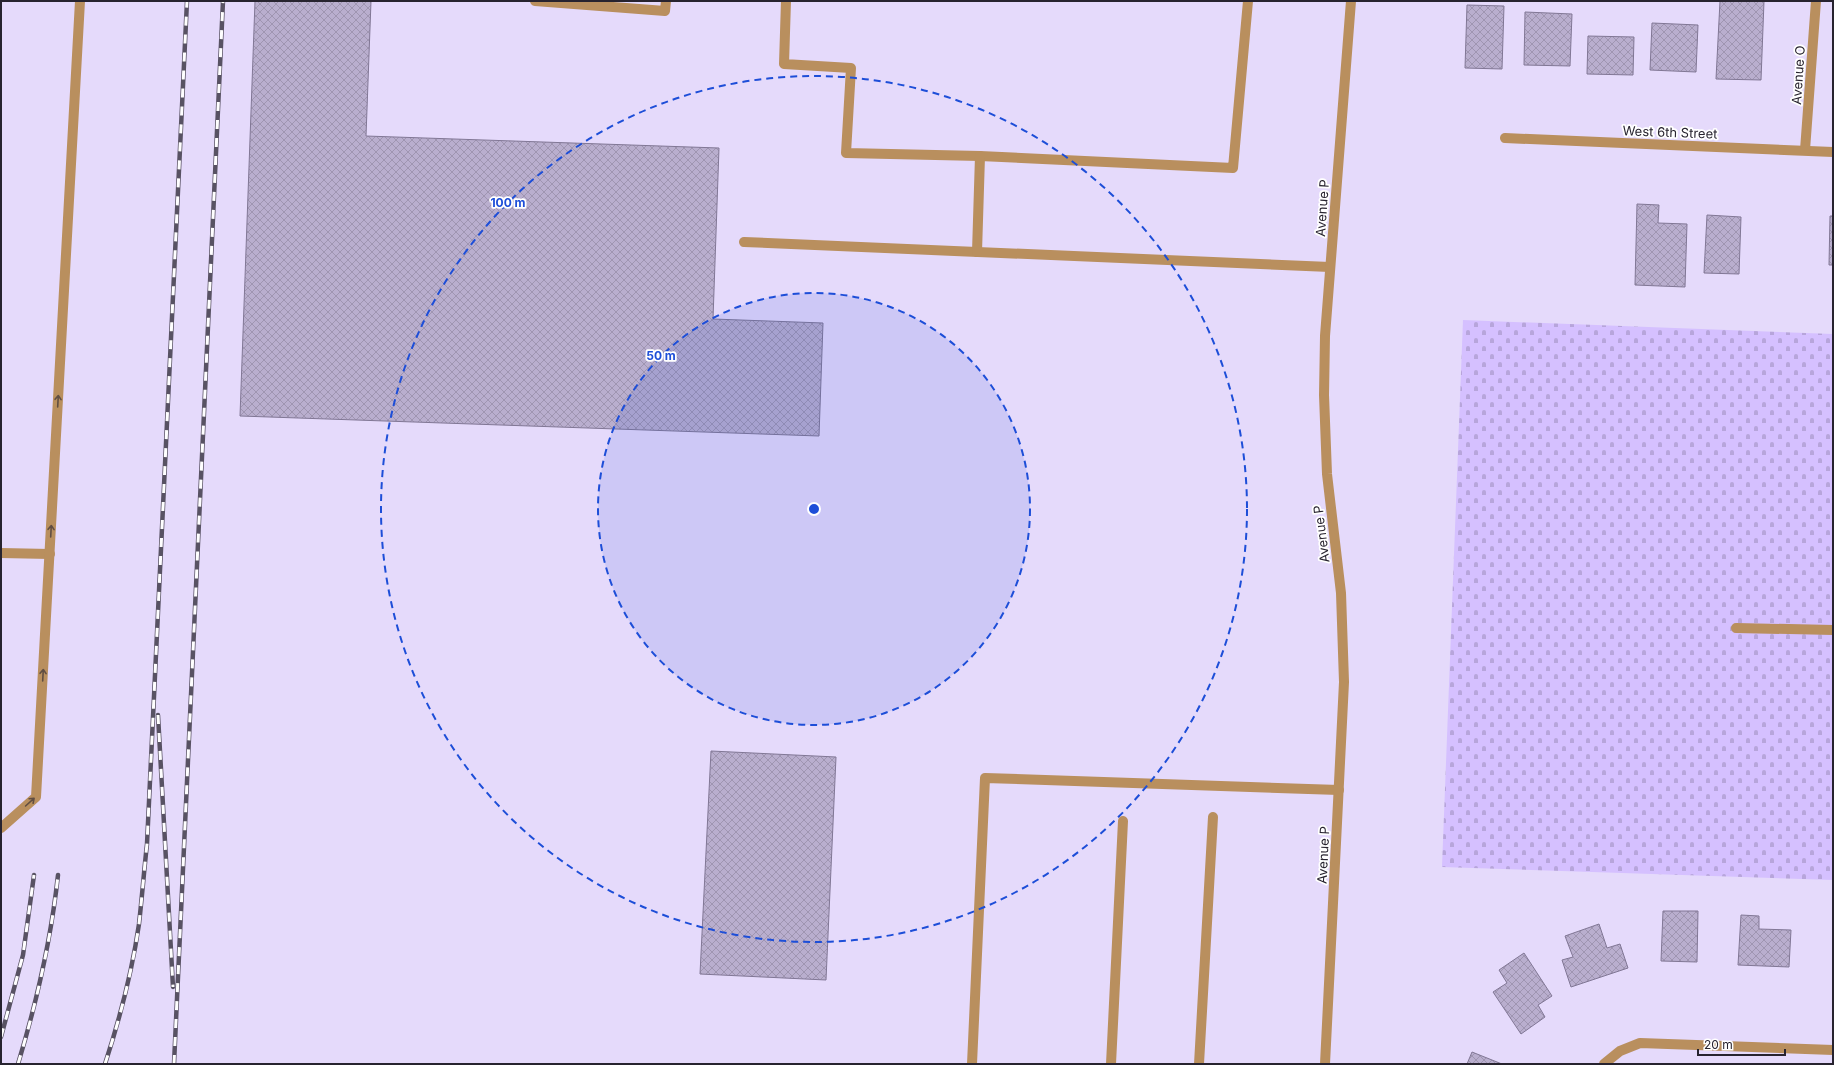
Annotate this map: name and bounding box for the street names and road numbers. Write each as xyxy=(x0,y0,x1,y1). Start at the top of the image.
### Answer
street label: Avenue O xyxy=(1788,45,1808,105)
street label: West 6th Street xyxy=(1622,122,1718,142)
street label: Avenue P xyxy=(1312,179,1332,237)
street label: Avenue P xyxy=(1310,504,1332,564)
street label: Avenue P xyxy=(1314,826,1332,884)

